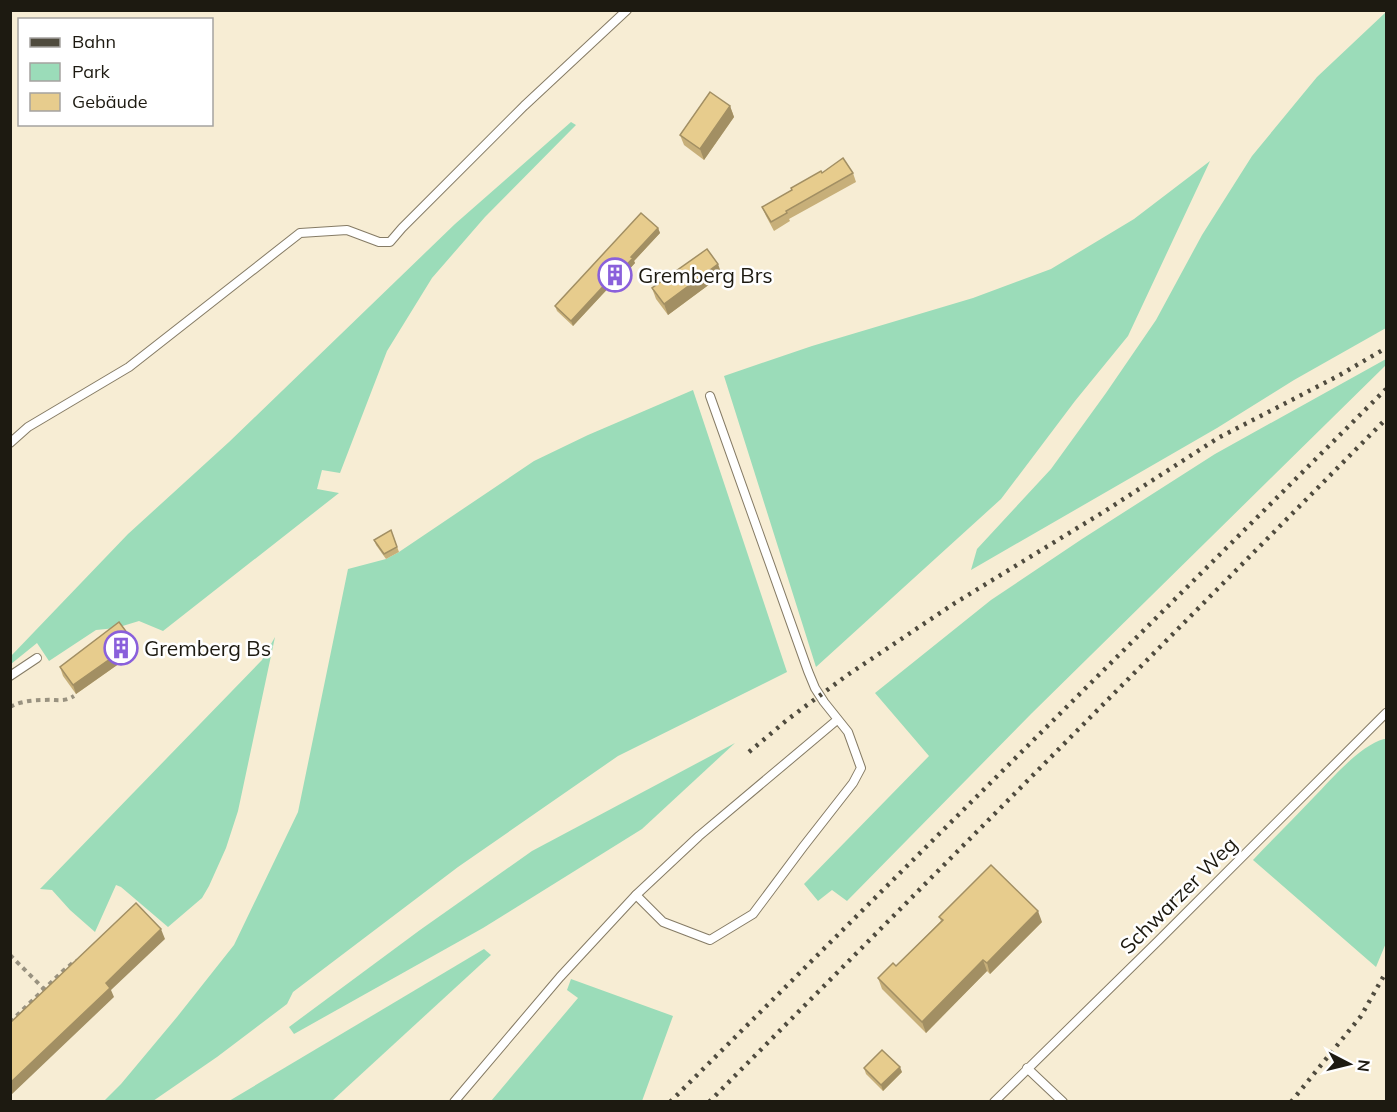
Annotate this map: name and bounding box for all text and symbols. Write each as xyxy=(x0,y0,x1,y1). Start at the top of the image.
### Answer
legend xyxy=(18,18,213,126)
text: Bahn xyxy=(72,30,116,53)
text: Park xyxy=(72,60,111,83)
text: Gebäude xyxy=(72,90,148,113)
building icon: Gremberg Brs xyxy=(597,257,633,293)
place label: Gremberg Brs xyxy=(638,262,773,288)
building icon: Gremberg Bs xyxy=(103,630,139,666)
place label: Gremberg Bs xyxy=(144,635,271,661)
street label: Schwarzer Weg xyxy=(1114,831,1242,959)
north arrow xyxy=(1319,1034,1379,1094)
text: N xyxy=(1353,1059,1375,1073)

